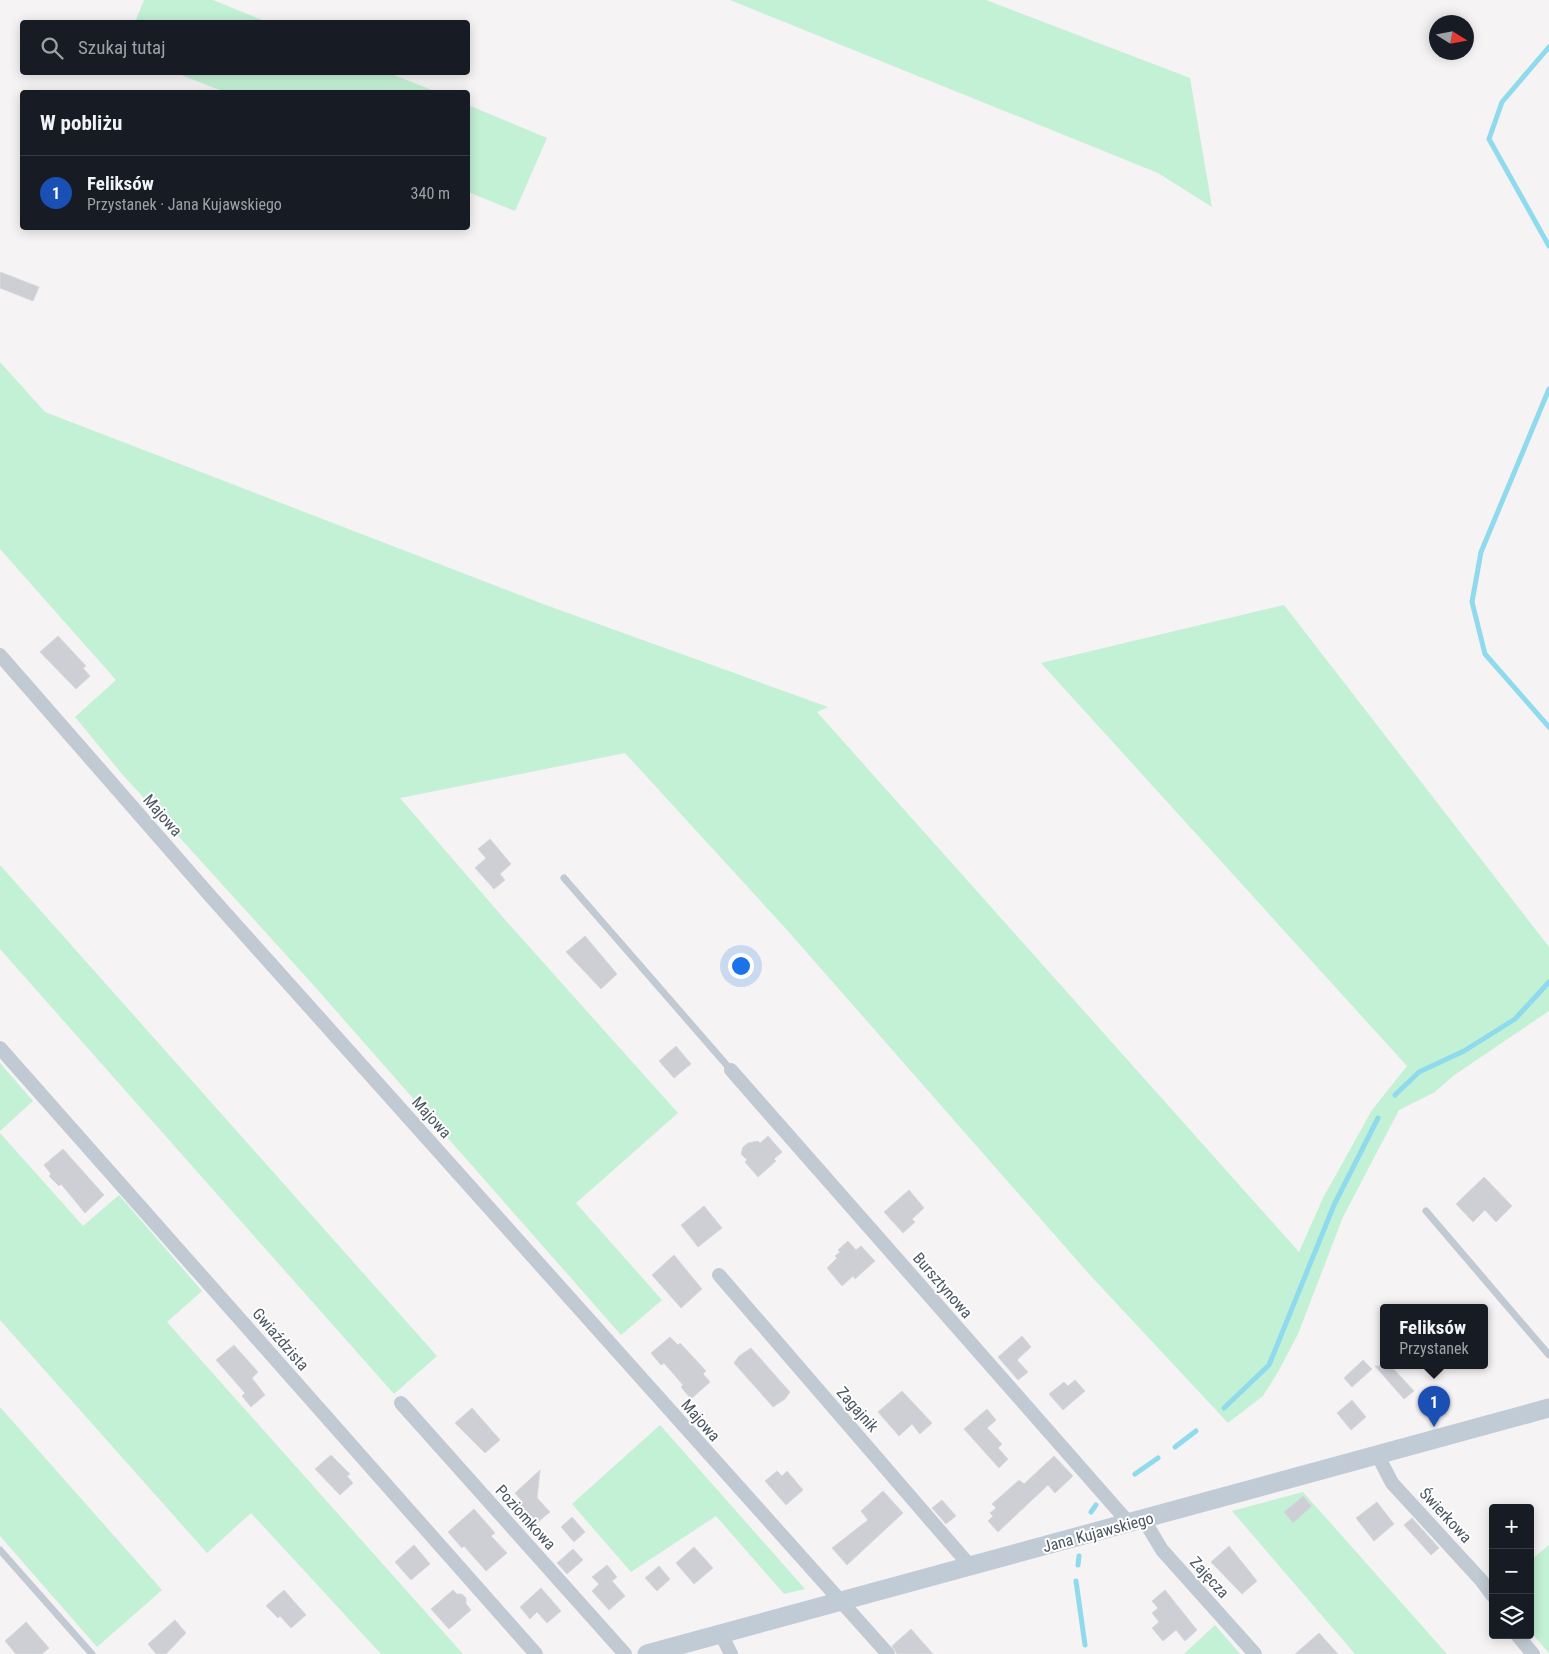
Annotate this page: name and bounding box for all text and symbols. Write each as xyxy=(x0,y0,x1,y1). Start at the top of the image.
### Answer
north arrow xyxy=(1429,15,1474,60)
search box xyxy=(20,20,470,75)
icon: search xyxy=(38,34,66,62)
text: Szukaj tutaj xyxy=(78,36,165,59)
text: W pobliżu xyxy=(40,111,122,135)
text: Feliksów xyxy=(87,172,154,195)
text: 1 xyxy=(52,184,60,203)
text: 340 m xyxy=(411,184,450,203)
text: Przystanek · Jana Kujawskiego xyxy=(87,195,282,214)
street label: Majowa xyxy=(139,790,186,840)
your location xyxy=(728,953,754,979)
street label: Majowa xyxy=(408,1093,455,1142)
street label: Bursztynowa xyxy=(909,1249,976,1322)
street label: Gwiaździsta xyxy=(248,1304,313,1374)
popup xyxy=(1380,1304,1488,1369)
text: Feliksów xyxy=(1399,1316,1466,1339)
text: Przystanek xyxy=(1399,1339,1469,1358)
street label: Zagajnik xyxy=(833,1383,883,1436)
pin: 1 xyxy=(1418,1386,1450,1427)
street label: Majowa xyxy=(677,1395,724,1445)
street label: Poziomkowa xyxy=(492,1481,560,1554)
street label: Świerkowa xyxy=(1415,1484,1476,1547)
map controls xyxy=(1489,1504,1534,1639)
button: + xyxy=(1489,1504,1534,1549)
street label: Jana Kujawskiego xyxy=(1041,1509,1156,1556)
button: − xyxy=(1489,1549,1534,1594)
street label: Zajęcza xyxy=(1186,1553,1233,1602)
button: layers xyxy=(1489,1594,1534,1639)

